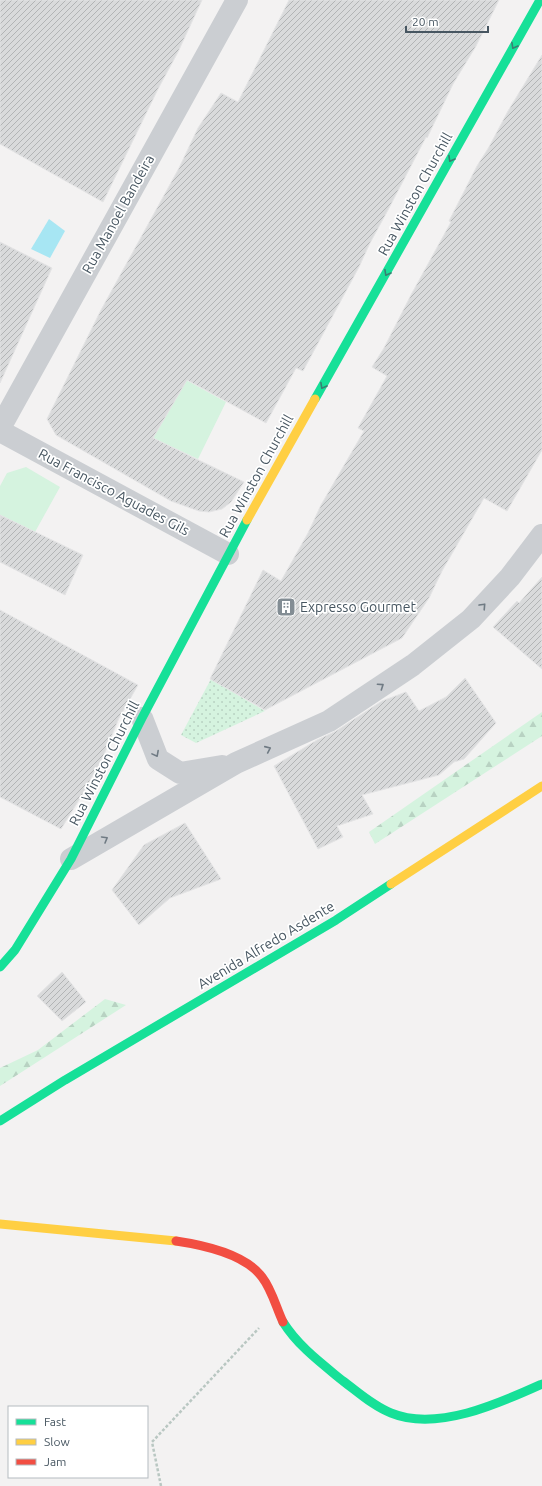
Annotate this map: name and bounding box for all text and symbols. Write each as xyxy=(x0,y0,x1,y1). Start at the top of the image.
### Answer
scale bar xyxy=(406,8,488,34)
text: 20 m xyxy=(412,15,439,28)
one-way arrow xyxy=(512,42,519,49)
street label: Rua Winston Churchill xyxy=(375,130,456,258)
street label: Rua Manoel Bandeira xyxy=(79,152,157,276)
one-way arrow xyxy=(448,155,455,163)
one-way arrow xyxy=(384,269,391,276)
one-way arrow xyxy=(320,382,328,389)
street label: Rua Winston Churchill xyxy=(216,412,297,540)
street label: Rua Francisco Aguades Gils xyxy=(36,445,192,539)
building icon: Expresso Gourmet xyxy=(275,596,297,618)
place label: Expresso Gourmet xyxy=(300,599,416,615)
one-way arrow xyxy=(478,603,486,611)
one-way arrow xyxy=(377,683,384,691)
street label: Rua Winston Churchill xyxy=(66,698,143,828)
one-way arrow xyxy=(263,746,271,754)
one-way arrow xyxy=(152,750,159,757)
one-way arrow xyxy=(101,837,108,844)
street label: Avenida Alfredo Asdente xyxy=(195,898,337,992)
legend xyxy=(8,1406,148,1478)
text: Fast xyxy=(44,1415,66,1428)
text: Slow xyxy=(44,1435,70,1448)
text: Jam xyxy=(44,1455,66,1468)

